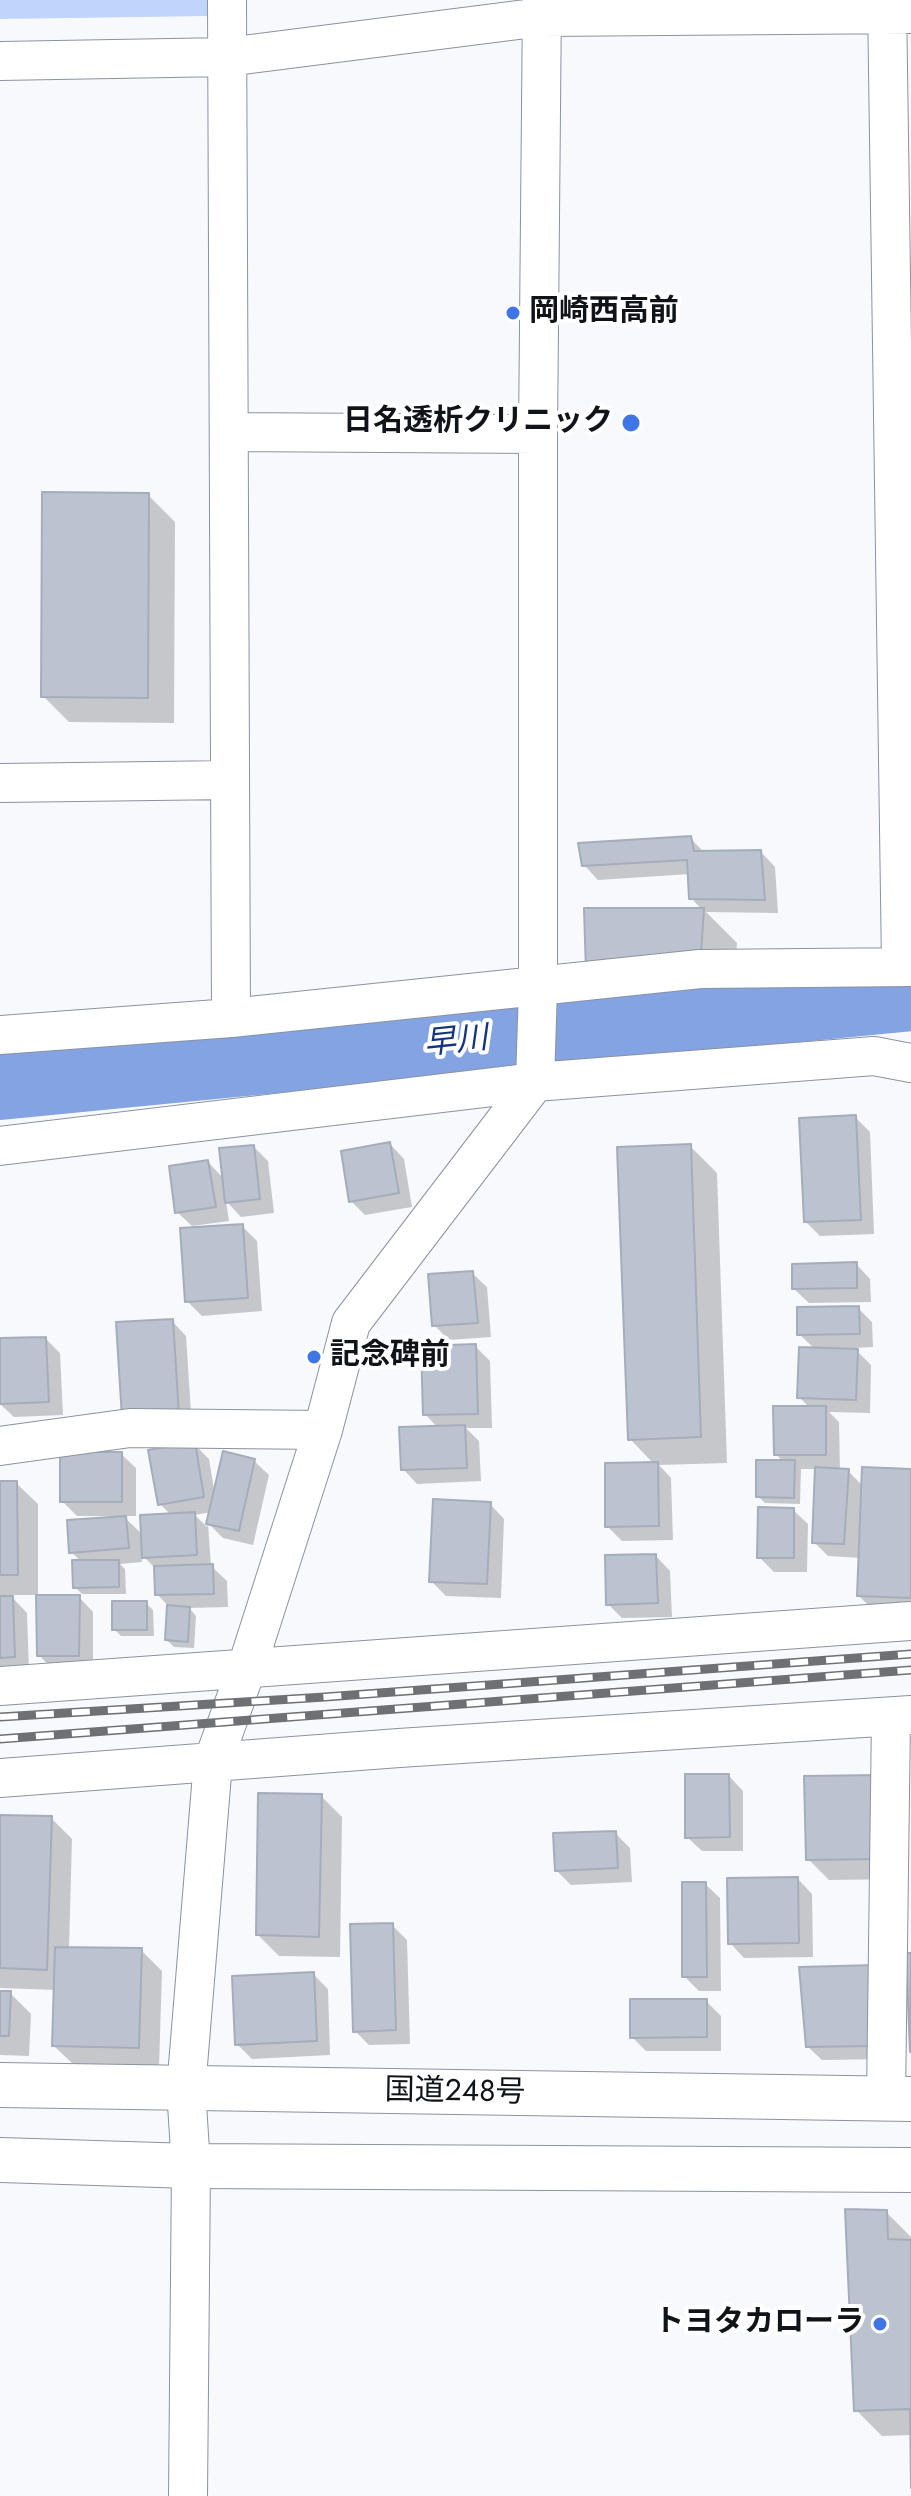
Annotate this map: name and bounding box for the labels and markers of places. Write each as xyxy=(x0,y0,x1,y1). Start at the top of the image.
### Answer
place label: 岡崎西高前 xyxy=(529,295,679,331)
marker: 岡崎西高前 xyxy=(504,304,522,322)
place label: 日名透析クリニック xyxy=(343,405,613,441)
marker: 日名透析クリニック xyxy=(620,412,642,434)
place label: 記念碑前 xyxy=(330,1339,450,1375)
marker: 記念碑前 xyxy=(305,1348,323,1366)
place label: トヨタカローラ xyxy=(654,2306,864,2342)
marker: トヨタカローラ xyxy=(871,2315,889,2333)

